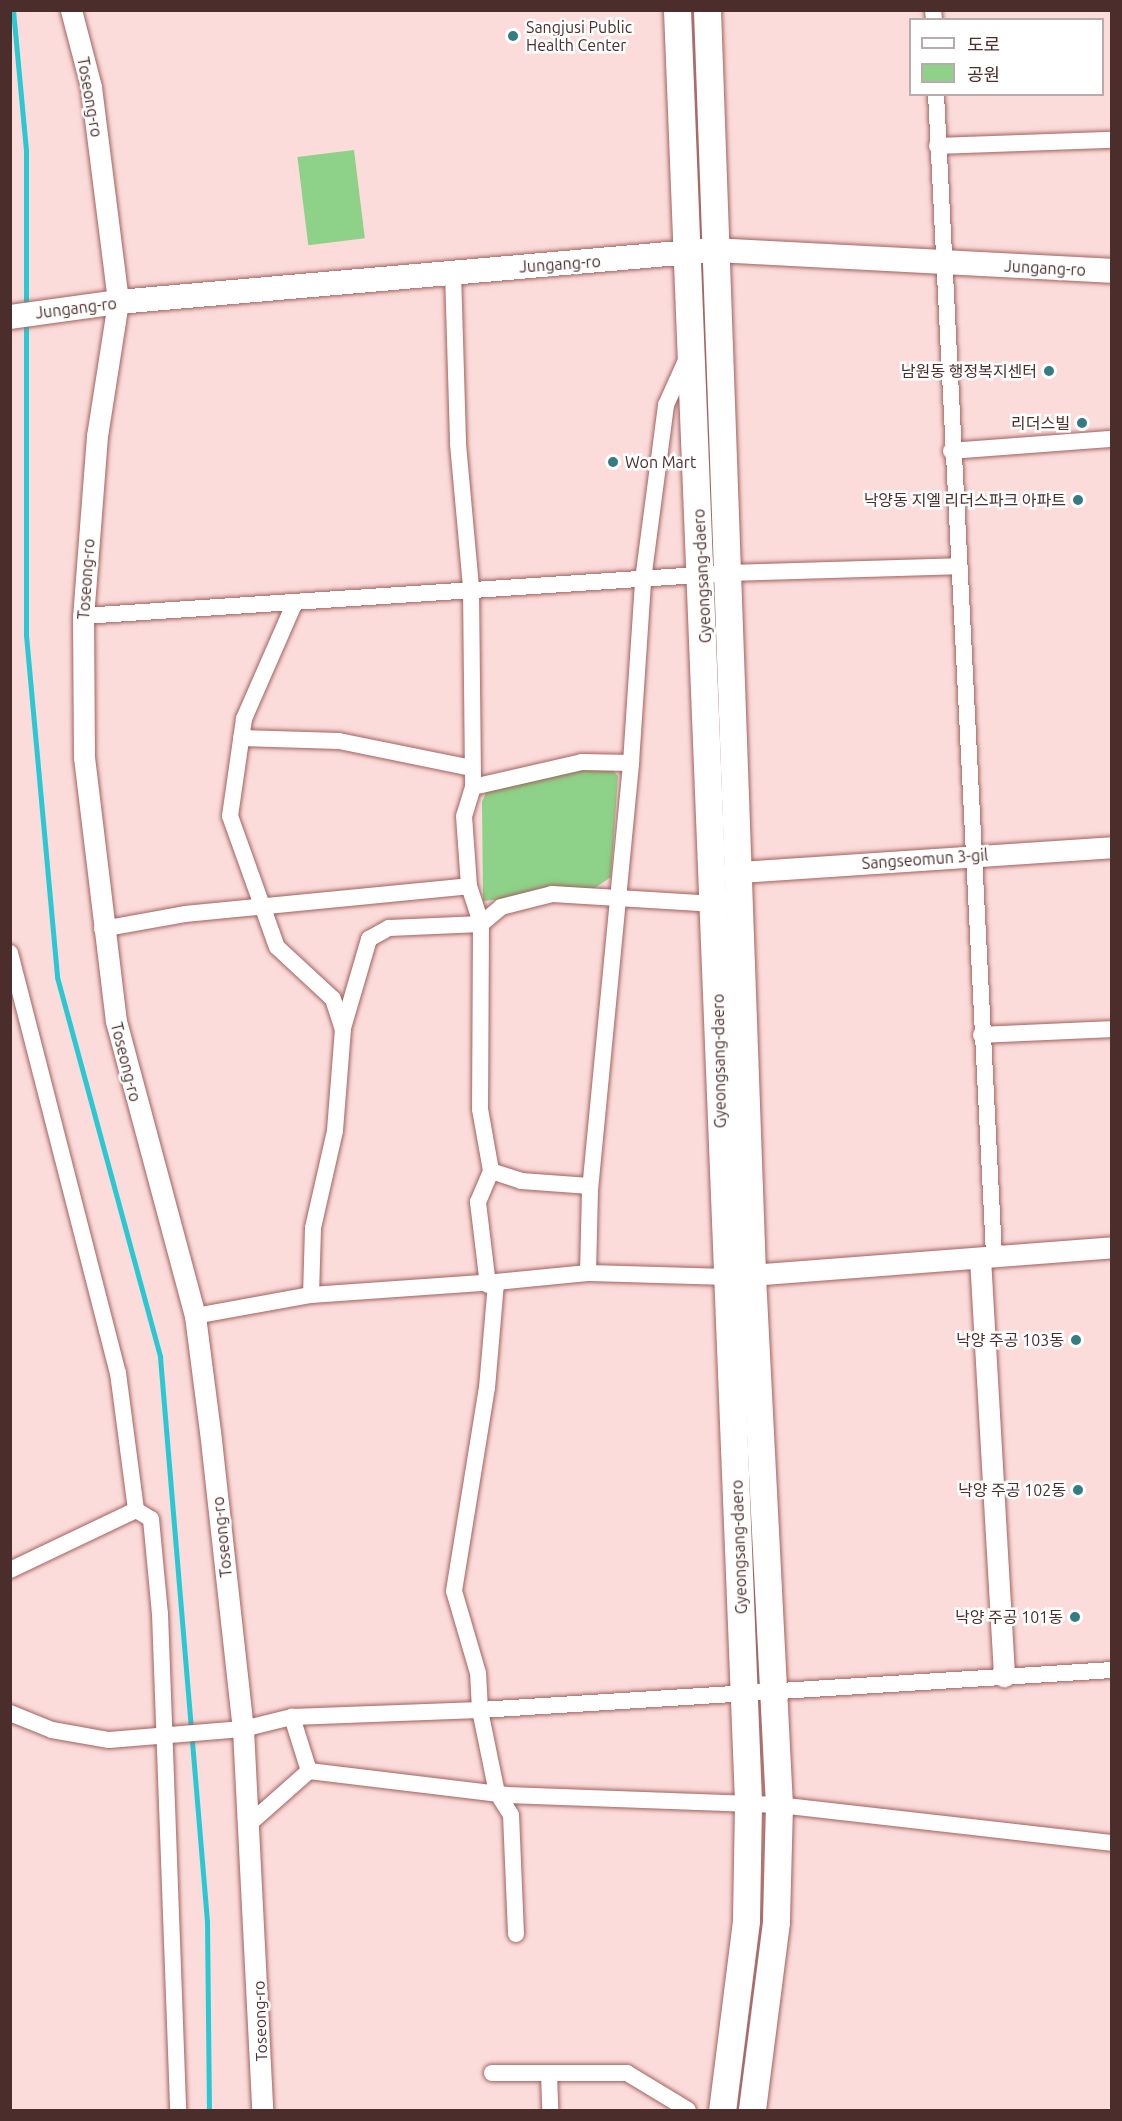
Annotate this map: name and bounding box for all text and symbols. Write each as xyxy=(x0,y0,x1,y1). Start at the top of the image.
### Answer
place label: Sangjusi Public Health Center xyxy=(526,17,632,55)
legend xyxy=(909,18,1104,96)
marker: Sangjusi Public Health Center xyxy=(504,27,522,45)
text: 도로 xyxy=(967,34,1000,54)
street label: Toseong-ro xyxy=(74,55,106,139)
text: 공원 xyxy=(967,64,1000,84)
street label: Jungang-ro xyxy=(518,252,602,276)
street label: Jungang-ro xyxy=(1004,256,1086,280)
street label: Jungang-ro xyxy=(34,293,118,323)
place label: 남원동 행정복지센터 xyxy=(901,361,1037,381)
marker: 남원동 행정복지센터 xyxy=(1042,364,1056,378)
place label: 리더스빌 xyxy=(1011,413,1070,433)
marker: 리더스빌 xyxy=(1075,416,1089,430)
place label: Won Mart xyxy=(625,452,696,472)
marker: Won Mart xyxy=(606,455,620,469)
place label: 낙양동 지엘 리더스파크 아파트 xyxy=(864,490,1066,510)
marker: 낙양동 지엘 리더스파크 아파트 xyxy=(1071,493,1085,507)
street label: Gyeongsang-daero xyxy=(689,508,715,644)
street label: Toseong-ro xyxy=(74,538,98,620)
street label: Sangseomun 3-gil xyxy=(861,845,989,873)
street label: Gyeongsang-daero xyxy=(708,994,730,1128)
street label: Toseong-ro xyxy=(107,1020,145,1104)
place label: 낙양 주공 103동 xyxy=(956,1330,1064,1350)
marker: 낙양 주공 103동 xyxy=(1069,1333,1083,1347)
street label: Gyeongsang-daero xyxy=(727,1479,751,1615)
place label: 낙양 주공 102동 xyxy=(958,1480,1066,1500)
marker: 낙양 주공 102동 xyxy=(1071,1483,1085,1497)
street label: Toseong-ro xyxy=(208,1496,236,1578)
place label: 낙양 주공 101동 xyxy=(955,1607,1063,1627)
marker: 낙양 주공 101동 xyxy=(1068,1610,1082,1624)
street label: Toseong-ro xyxy=(249,1980,271,2062)

